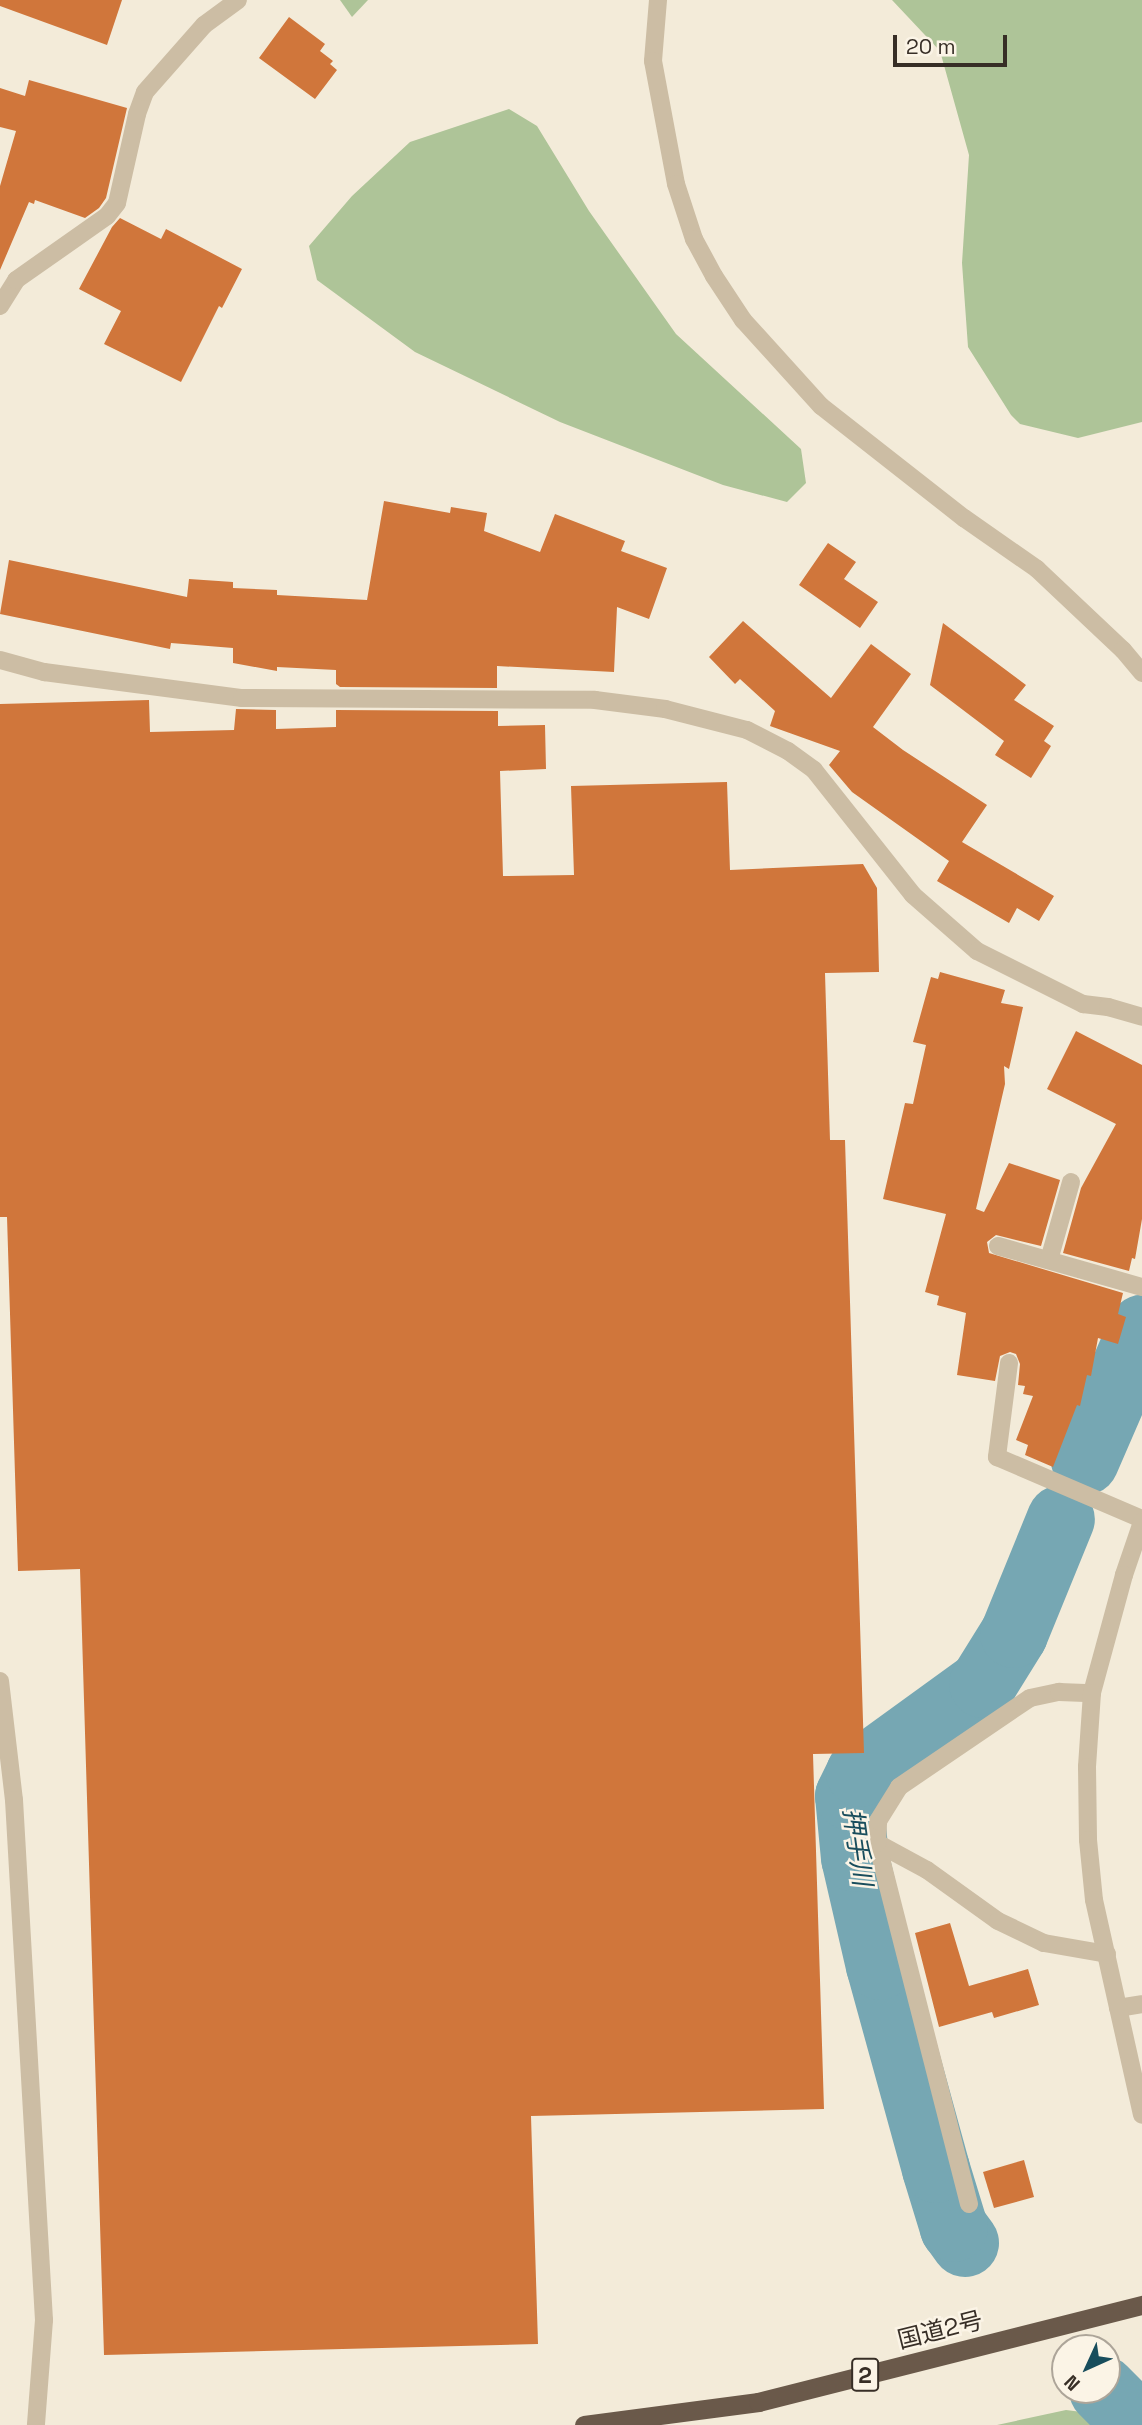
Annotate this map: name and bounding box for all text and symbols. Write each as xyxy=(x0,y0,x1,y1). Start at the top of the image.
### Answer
scale bar xyxy=(897,21,1011,65)
text: 20 m xyxy=(906,33,956,60)
water label: 押手川 xyxy=(836,1806,878,1888)
street label: 国道2号 xyxy=(895,2306,985,2354)
north arrow xyxy=(1051,2334,1121,2404)
road number: 2 xyxy=(851,2356,879,2394)
text: N xyxy=(1059,2369,1086,2396)

